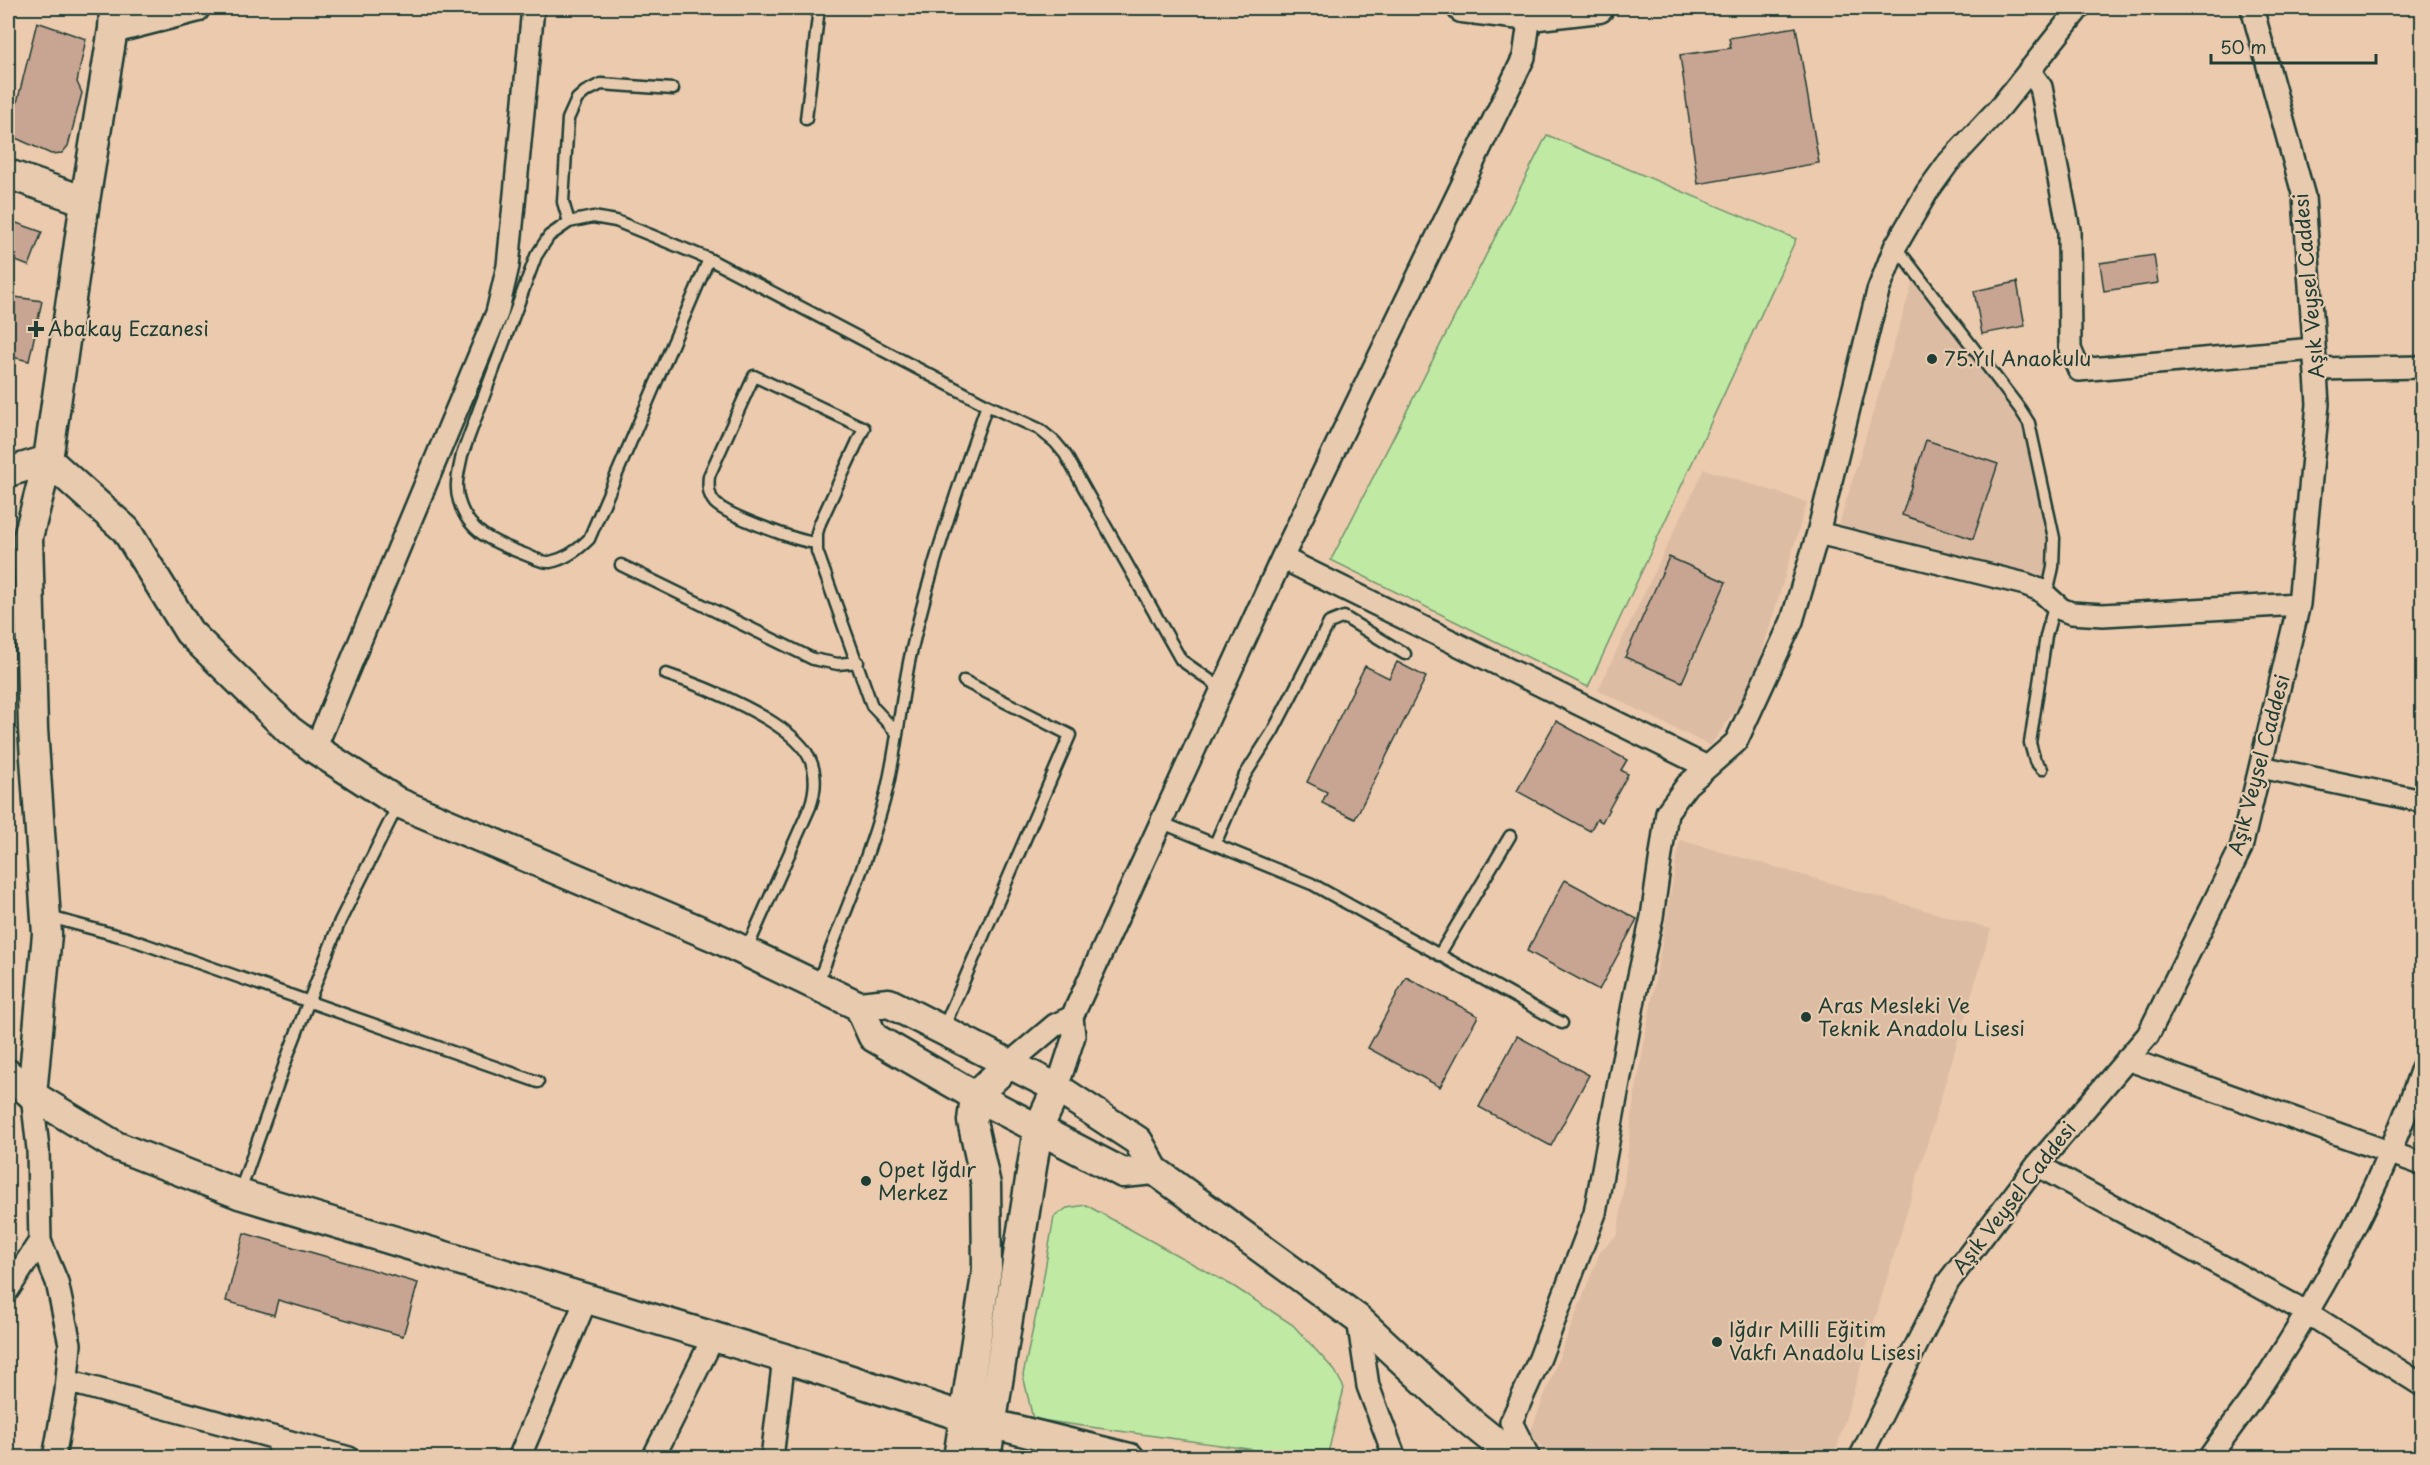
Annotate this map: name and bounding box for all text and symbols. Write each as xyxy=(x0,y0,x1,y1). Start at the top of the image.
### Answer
scale bar xyxy=(2211,27,2376,65)
text: 50 m xyxy=(2220,33,2267,60)
street label: Aşık Veysel Caddesi xyxy=(2285,192,2331,380)
place label: Abakay Eczanesi xyxy=(48,313,209,343)
marker: Abakay Eczanesi xyxy=(29,322,43,336)
place label: 75.Yıl Anaokulu xyxy=(1944,343,2091,373)
marker: 75.Yıl Anaokulu xyxy=(1925,352,1939,366)
street label: Aşık Veysel Caddesi xyxy=(2219,671,2297,859)
place label: Aras Mesleki Ve Teknik Anadolu Lisesi xyxy=(1818,990,2025,1043)
marker: Aras Mesleki Ve Teknik Anadolu Lisesi xyxy=(1799,1010,1813,1024)
street label: Aşık Veysel Caddesi xyxy=(1944,1115,2082,1280)
place label: Opet Iğdır Merkez xyxy=(878,1154,976,1207)
marker: Opet Iğdır Merkez xyxy=(859,1174,873,1188)
place label: Iğdır Milli Eğitim Vakfı Anadolu Lisesi xyxy=(1729,1314,1921,1367)
marker: Iğdır Milli Eğitim Vakfı Anadolu Lisesi xyxy=(1710,1335,1724,1349)

